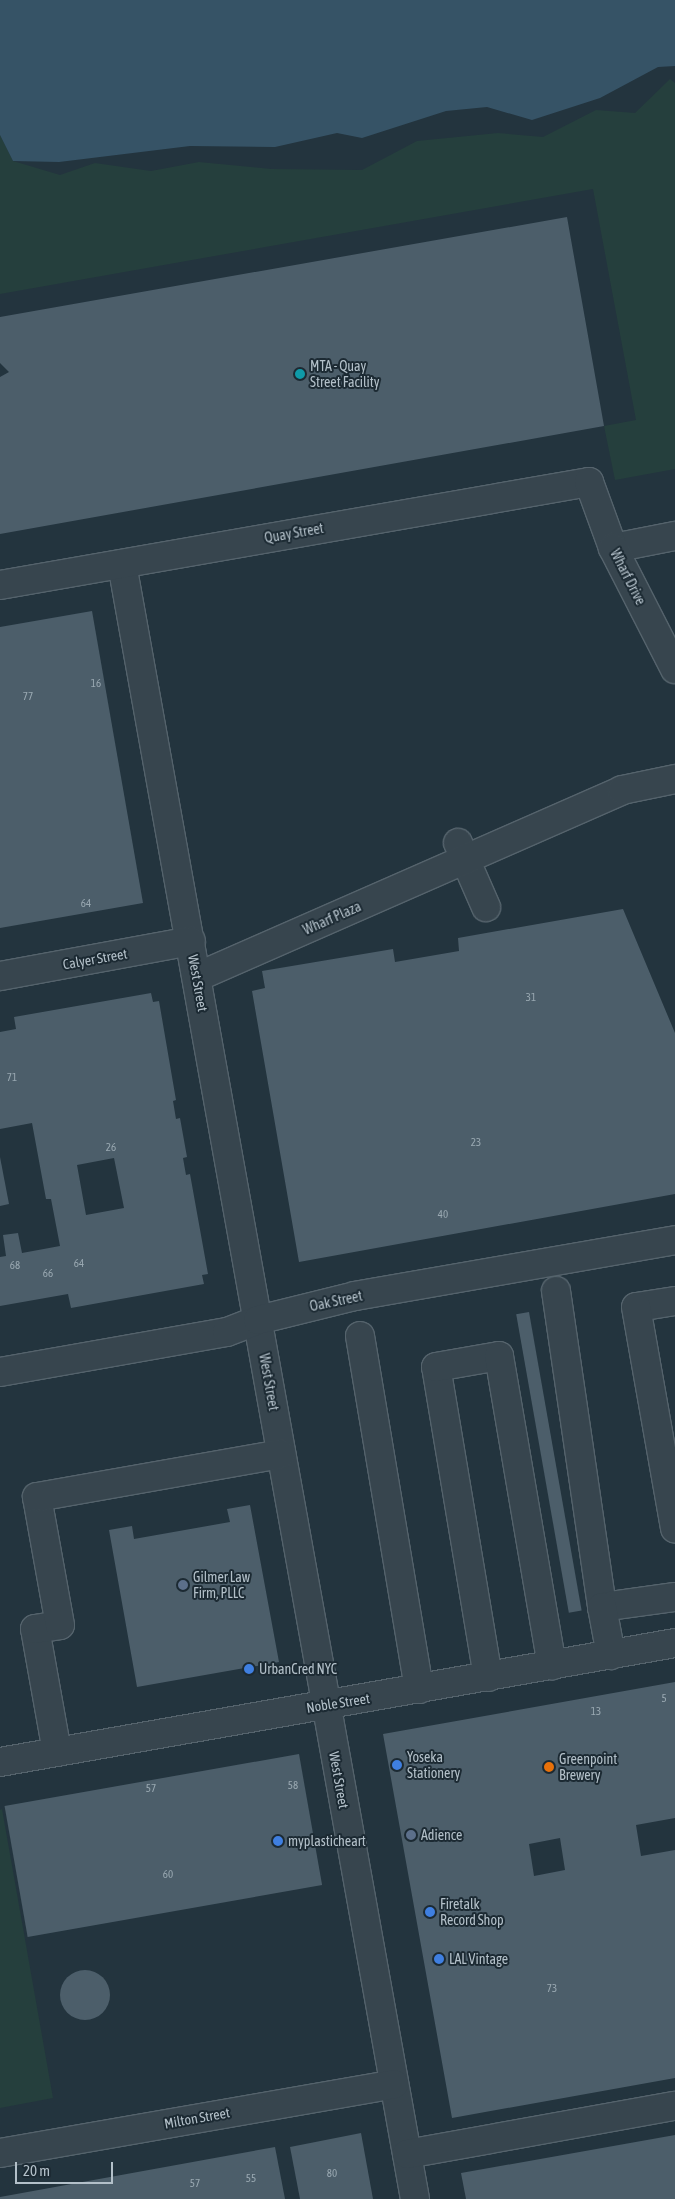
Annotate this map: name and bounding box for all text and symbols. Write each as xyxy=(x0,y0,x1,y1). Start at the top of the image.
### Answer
place label: MTA - Quay Street Facility xyxy=(310,358,380,391)
marker: MTA - Quay Street Facility xyxy=(294,368,306,380)
street label: Quay Street xyxy=(263,520,325,546)
street label: Wharf Drive xyxy=(607,546,649,608)
house number: 16 xyxy=(91,676,101,690)
house number: 77 xyxy=(23,689,33,703)
house number: 64 xyxy=(81,896,91,910)
street label: Wharf Plaza xyxy=(300,898,364,938)
street label: Calyer Street xyxy=(61,945,129,973)
street label: West Street xyxy=(185,953,211,1013)
house number: 31 xyxy=(526,990,536,1004)
house number: 71 xyxy=(7,1070,17,1084)
house number: 23 xyxy=(471,1135,481,1149)
house number: 26 xyxy=(106,1140,116,1154)
house number: 40 xyxy=(438,1207,448,1221)
house number: 64 xyxy=(74,1256,84,1270)
house number: 68 xyxy=(10,1258,20,1272)
house number: 66 xyxy=(43,1266,53,1280)
street label: Oak Street xyxy=(308,1287,364,1315)
street label: West Street xyxy=(256,1352,282,1412)
place label: Gilmer Law Firm, PLLC xyxy=(193,1569,250,1601)
marker: Gilmer Law Firm, PLLC xyxy=(177,1579,189,1591)
place label: UrbanCred NYC xyxy=(259,1661,337,1677)
marker: UrbanCred NYC xyxy=(243,1663,255,1675)
street label: Noble Street xyxy=(305,1690,371,1716)
house number: 5 xyxy=(661,1691,667,1705)
house number: 13 xyxy=(591,1704,601,1718)
place label: Yoseka Stationery xyxy=(407,1749,460,1781)
street label: West Street xyxy=(326,1750,352,1810)
place label: Greenpoint Brewery xyxy=(559,1751,617,1784)
marker: Yoseka Stationery xyxy=(391,1759,403,1771)
marker: Greenpoint Brewery xyxy=(543,1761,555,1773)
house number: 58 xyxy=(288,1778,298,1792)
house number: 57 xyxy=(146,1781,156,1795)
place label: Adience xyxy=(421,1827,462,1843)
marker: Adience xyxy=(405,1829,417,1841)
place label: myplasticheart xyxy=(288,1833,366,1849)
marker: myplasticheart xyxy=(272,1835,284,1847)
house number: 60 xyxy=(163,1867,173,1881)
place label: Firetalk Record Shop xyxy=(440,1896,504,1928)
marker: Firetalk Record Shop xyxy=(424,1906,436,1918)
place label: LAL Vintage xyxy=(449,1951,508,1967)
marker: LAL Vintage xyxy=(433,1953,445,1965)
house number: 73 xyxy=(547,1981,557,1995)
street label: Milton Street xyxy=(163,2104,231,2132)
scale bar xyxy=(18,2152,115,2184)
text: 20 m xyxy=(23,2162,50,2179)
house number: 80 xyxy=(327,2166,337,2180)
house number: 55 xyxy=(246,2171,256,2185)
house number: 57 xyxy=(190,2176,200,2190)

